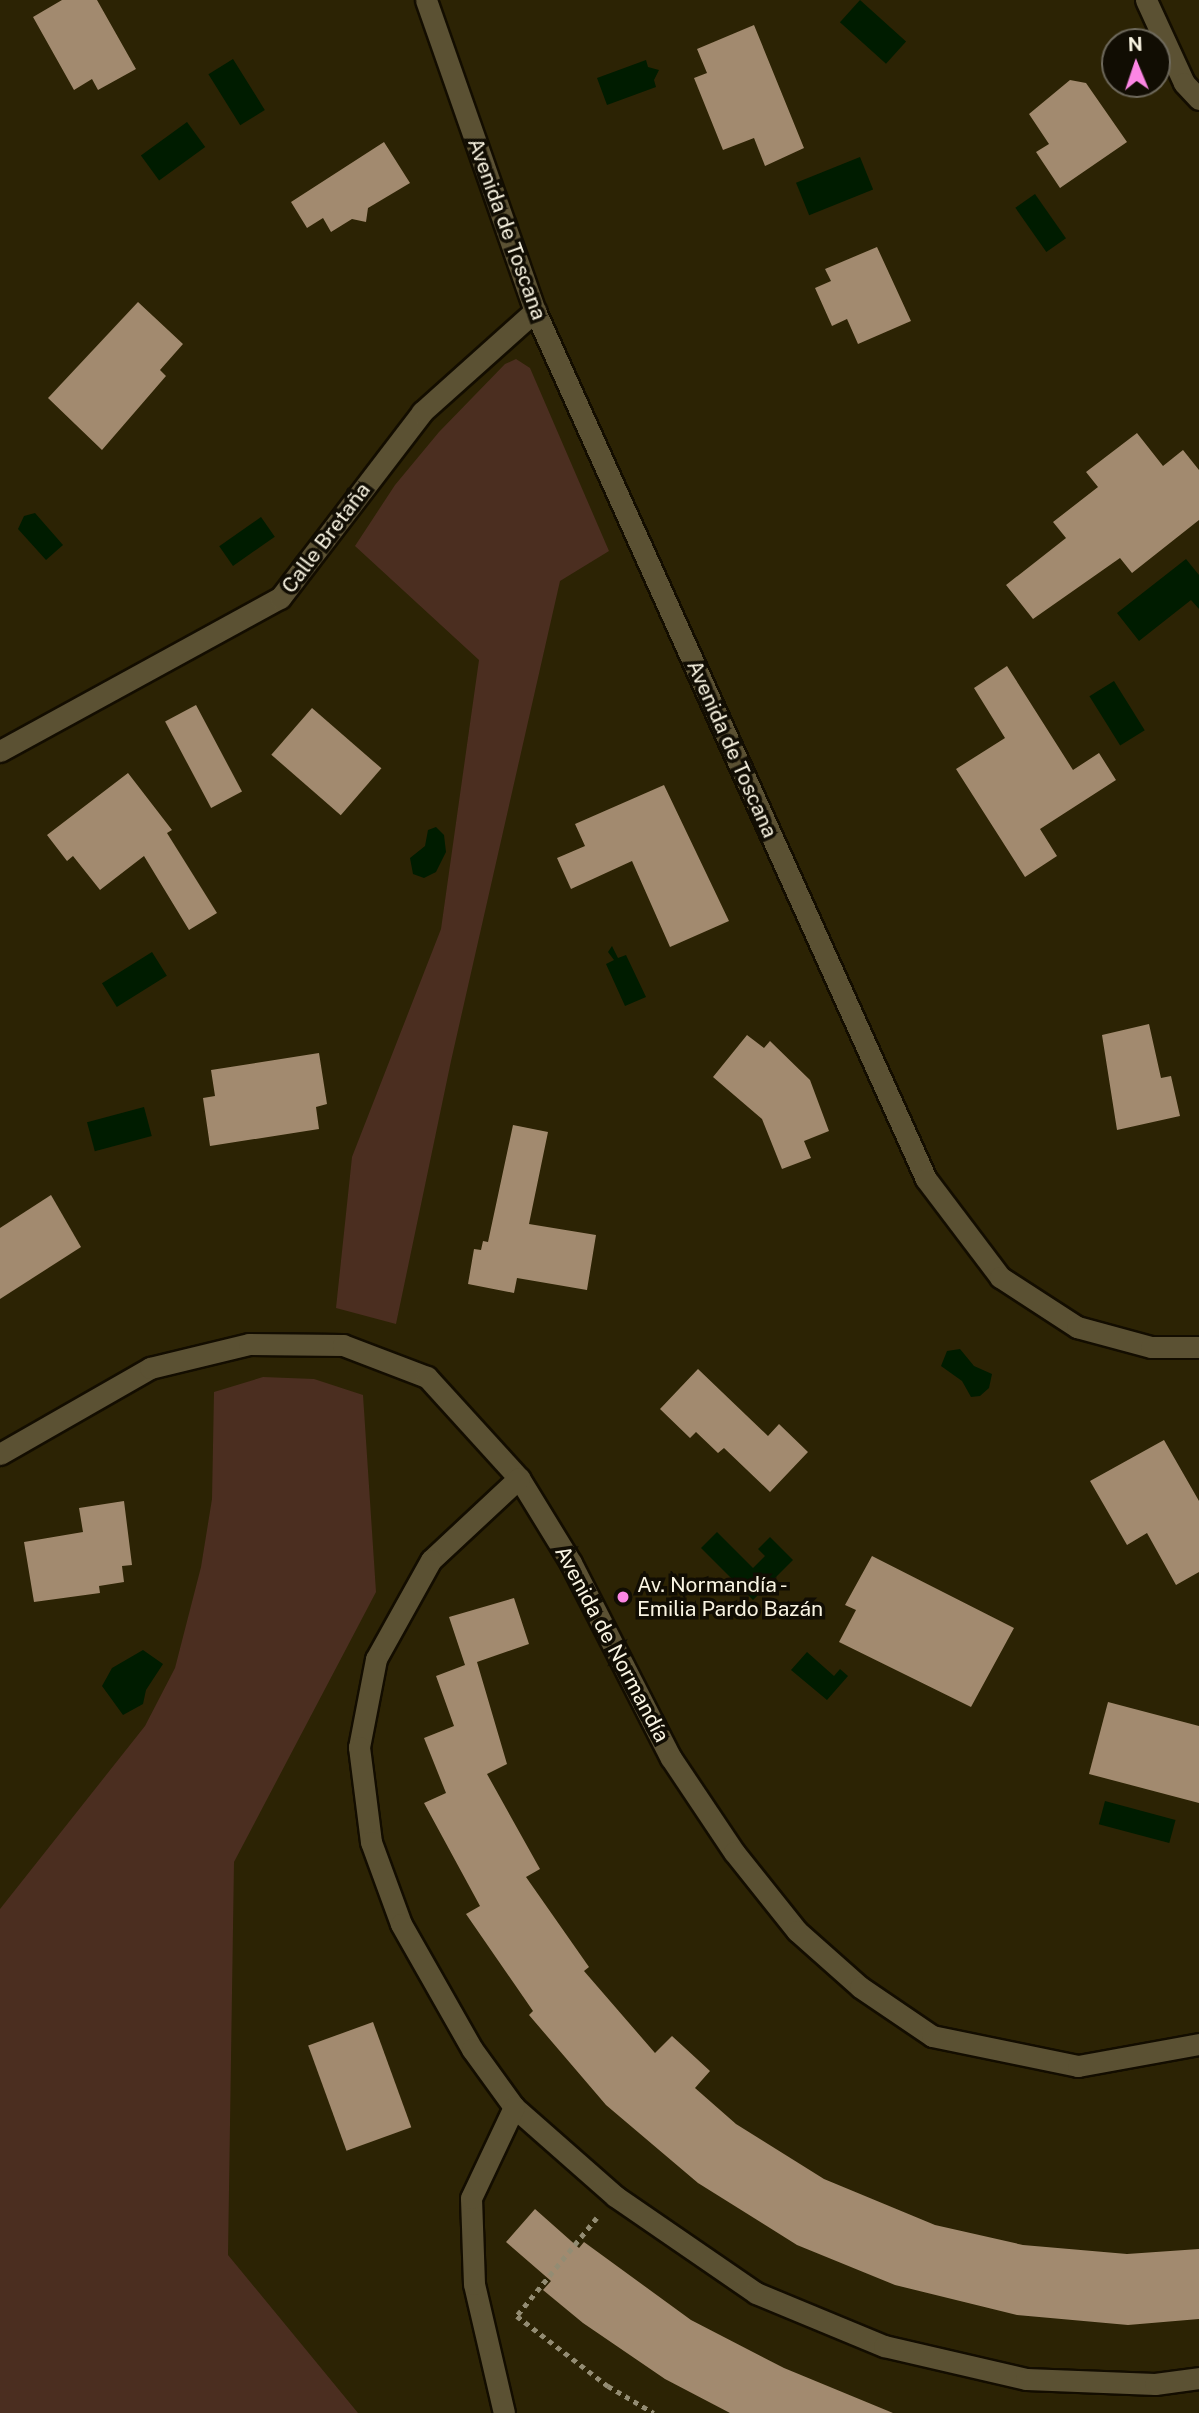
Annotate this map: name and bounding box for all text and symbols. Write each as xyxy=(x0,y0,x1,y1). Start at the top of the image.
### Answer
north arrow xyxy=(1101,28,1171,98)
text: N xyxy=(1128,33,1143,55)
street label: Avenida de Toscana xyxy=(462,134,552,324)
street label: Calle Bretaña xyxy=(276,478,376,598)
street label: Avenida de Toscana xyxy=(681,656,783,842)
street label: Avenida de Normandía xyxy=(549,1541,675,1747)
place label: Av. Normandía - Emilia Pardo Bazán xyxy=(637,1572,823,1622)
marker: Av. Normandía - Emilia Pardo Bazán xyxy=(615,1589,631,1605)

